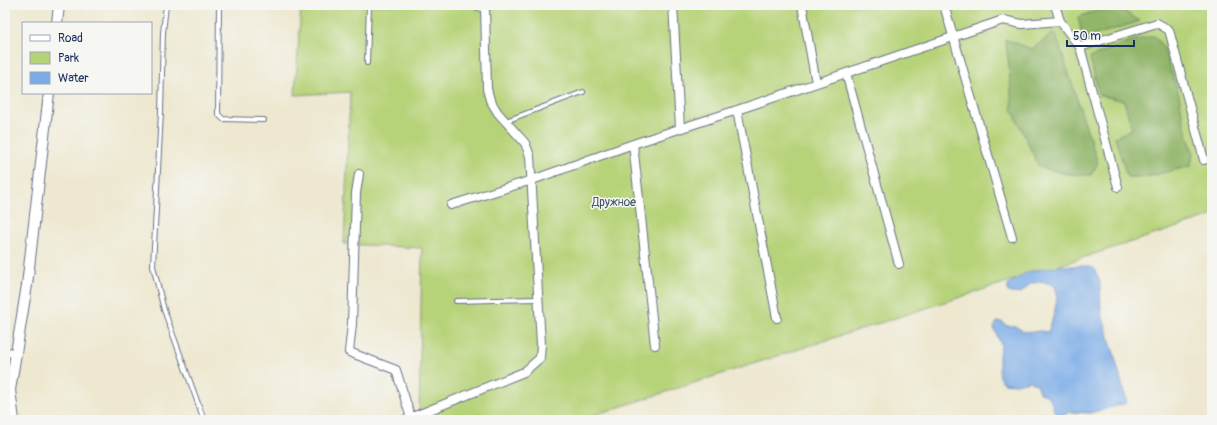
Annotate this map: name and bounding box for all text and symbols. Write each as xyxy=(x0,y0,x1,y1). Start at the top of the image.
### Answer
legend xyxy=(22,22,152,94)
scale bar xyxy=(1067,22,1134,48)
text: 50 m xyxy=(1073,29,1101,44)
text: Road xyxy=(58,31,83,46)
text: Park xyxy=(58,51,79,66)
text: Water xyxy=(58,71,89,86)
park label: Дружное xyxy=(591,195,636,210)

